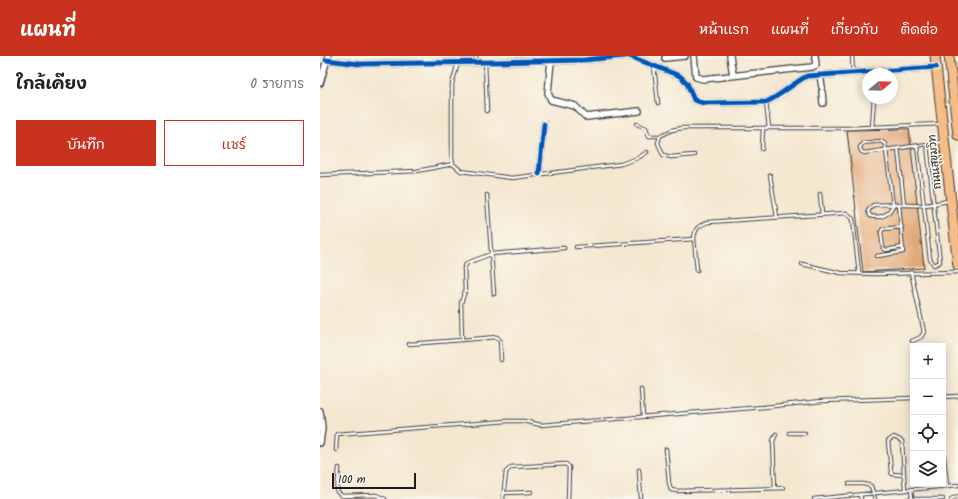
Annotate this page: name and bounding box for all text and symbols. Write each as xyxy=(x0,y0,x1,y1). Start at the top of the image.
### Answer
text: แผนที่ xyxy=(20,16,76,46)
text: หน้าแรก xyxy=(699,19,749,41)
text: แผนที่ xyxy=(771,19,809,41)
text: เกี่ยวกับ xyxy=(831,19,878,41)
text: ติดต่อ xyxy=(900,19,938,41)
north arrow xyxy=(862,68,898,104)
text: ใกล้เคียง xyxy=(16,71,87,98)
text: 0 รายการ xyxy=(251,74,304,95)
button: บันทึก xyxy=(16,120,156,166)
button: แชร์ xyxy=(164,120,304,166)
street label: ถนนสุขุมวิท xyxy=(923,134,947,190)
map controls xyxy=(910,343,946,487)
button: + xyxy=(910,343,946,379)
button: − xyxy=(910,379,946,415)
button: locate xyxy=(910,415,946,451)
button: layers xyxy=(910,451,946,487)
scale bar xyxy=(332,471,416,490)
text: 100 m xyxy=(338,471,366,489)

